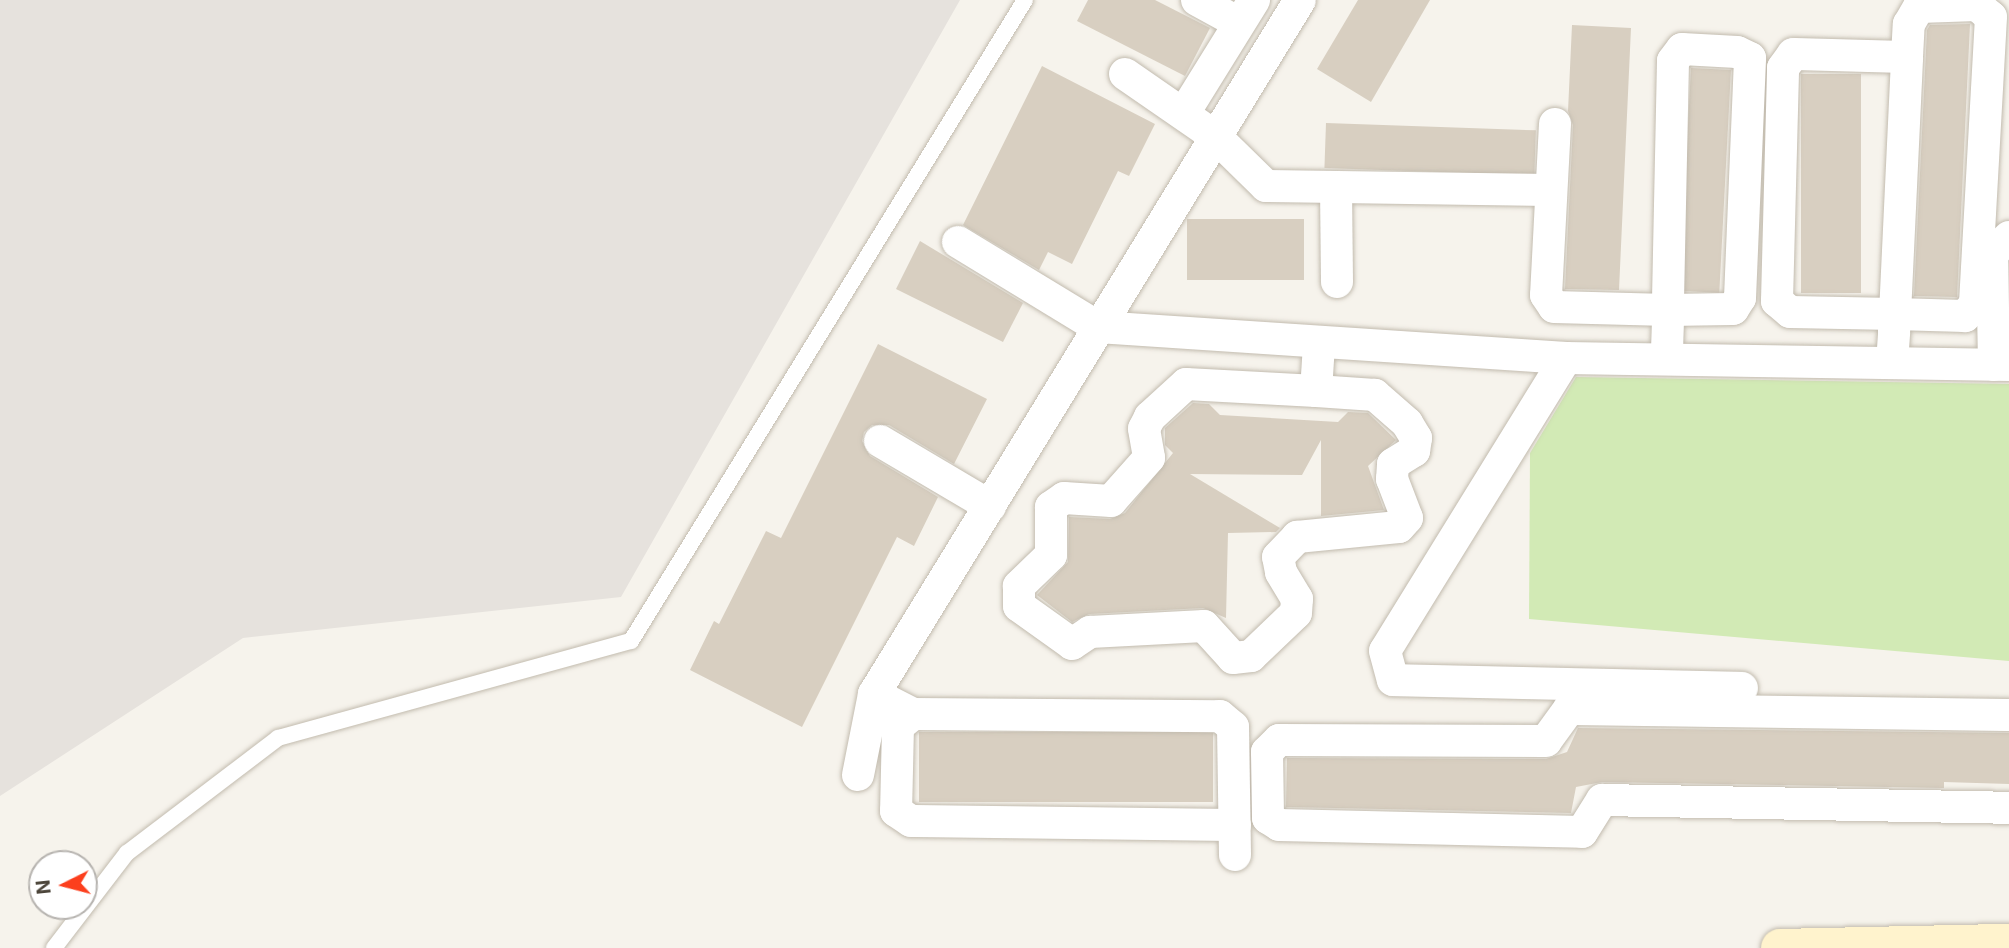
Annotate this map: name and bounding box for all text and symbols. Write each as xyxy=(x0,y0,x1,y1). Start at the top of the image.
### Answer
north arrow xyxy=(28,850,98,920)
text: N xyxy=(31,879,56,895)

